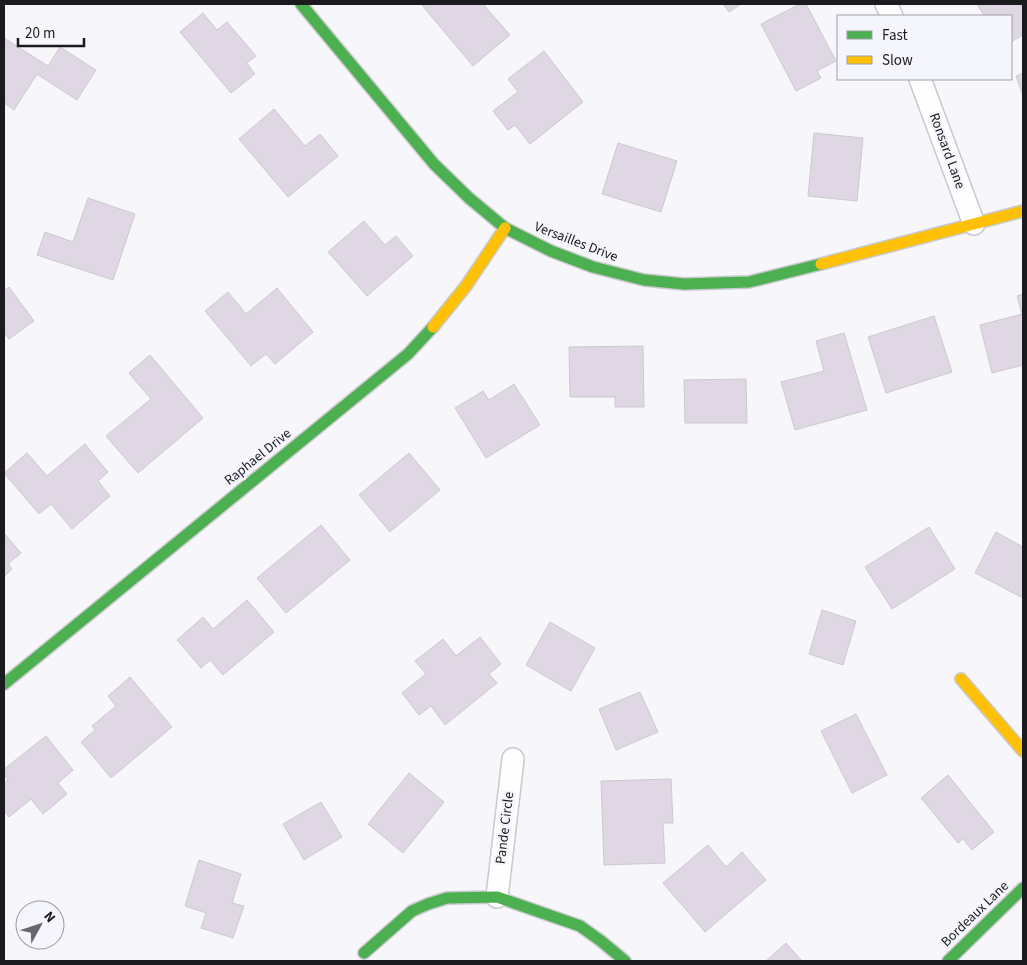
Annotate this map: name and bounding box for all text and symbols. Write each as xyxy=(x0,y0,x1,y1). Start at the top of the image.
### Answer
scale bar xyxy=(18,15,84,47)
legend xyxy=(837,15,1012,80)
text: 20 m xyxy=(25,23,55,44)
text: Fast xyxy=(882,25,908,46)
text: Slow xyxy=(882,50,913,71)
street label: Ronsard Lane xyxy=(924,110,970,192)
street label: Versailles Drive xyxy=(531,217,621,267)
street label: Raphael Drive xyxy=(220,424,296,490)
street label: Pande Circle xyxy=(491,791,519,865)
street label: Bordeaux Lane xyxy=(937,876,1013,951)
north arrow xyxy=(15,900,65,950)
text: N xyxy=(39,907,60,927)

